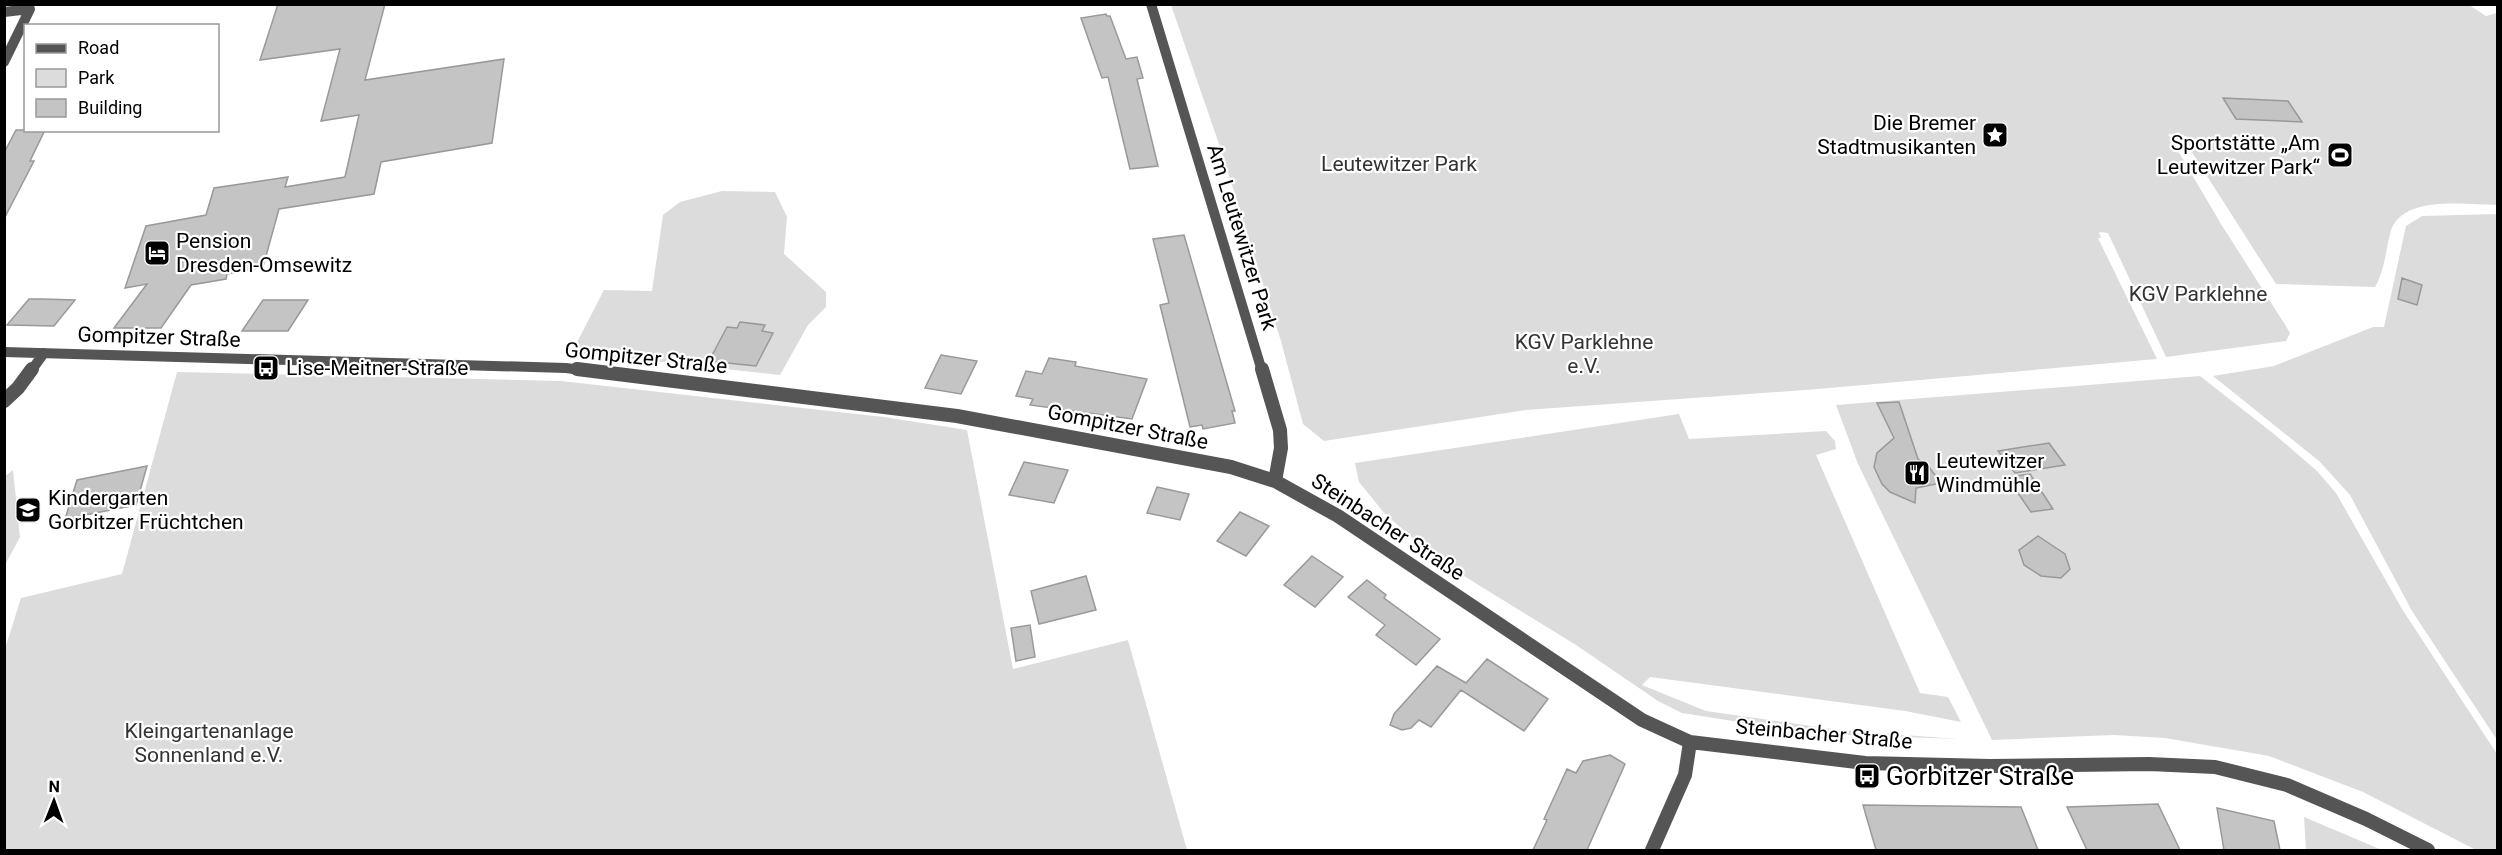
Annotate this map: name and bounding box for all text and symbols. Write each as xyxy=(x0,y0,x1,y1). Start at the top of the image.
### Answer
legend xyxy=(24,24,219,132)
text: Road xyxy=(78,37,119,58)
text: Park xyxy=(78,67,115,88)
text: Building xyxy=(78,97,142,118)
place label: Die Bremer Stadtmusikanten xyxy=(1817,111,1976,159)
place icon: Die Bremer Stadtmusikanten xyxy=(1980,120,2010,150)
place label: Sportstätte „Am Leutewitzer Park“ xyxy=(2157,131,2321,179)
sports icon: Sportstätte „Am Leutewitzer Park“ xyxy=(2325,140,2355,170)
street label: Am Leutewitzer Park xyxy=(1202,141,1282,333)
park label: Leutewitzer Park xyxy=(1321,152,1477,176)
place label: Pension Dresden-Omsewitz xyxy=(176,229,352,277)
hotel icon: Pension Dresden-Omsewitz xyxy=(142,238,172,268)
park label: KGV Parklehne xyxy=(2129,282,2267,306)
street label: Gompitzer Straße xyxy=(77,322,241,352)
park label: KGV Parklehne e.V. xyxy=(1515,330,1653,378)
street label: Gompitzer Straße xyxy=(564,338,728,378)
bus stop icon: Lise-Meitner-Straße xyxy=(251,353,281,383)
place label: Lise-Meitner-Straße xyxy=(286,356,468,380)
street label: Gompitzer Straße xyxy=(1046,400,1210,454)
place label: Leutewitzer Windmühle xyxy=(1936,449,2044,497)
restaurant icon: Leutewitzer Windmühle xyxy=(1902,458,1932,488)
street label: Steinbacher Straße xyxy=(1307,469,1469,585)
place label: Kindergarten Gorbitzer Früchtchen xyxy=(48,486,244,534)
school or university icon: Kindergarten Gorbitzer Früchtchen xyxy=(13,495,43,525)
street label: Steinbacher Straße xyxy=(1735,714,1913,754)
park label: Kleingartenanlage Sonnenland e.V. xyxy=(124,719,294,767)
bus stop icon: Gorbitzer Straße xyxy=(1852,761,1882,791)
place label: Gorbitzer Straße xyxy=(1886,761,2074,791)
north arrow xyxy=(24,771,84,831)
text: N xyxy=(48,777,60,796)

